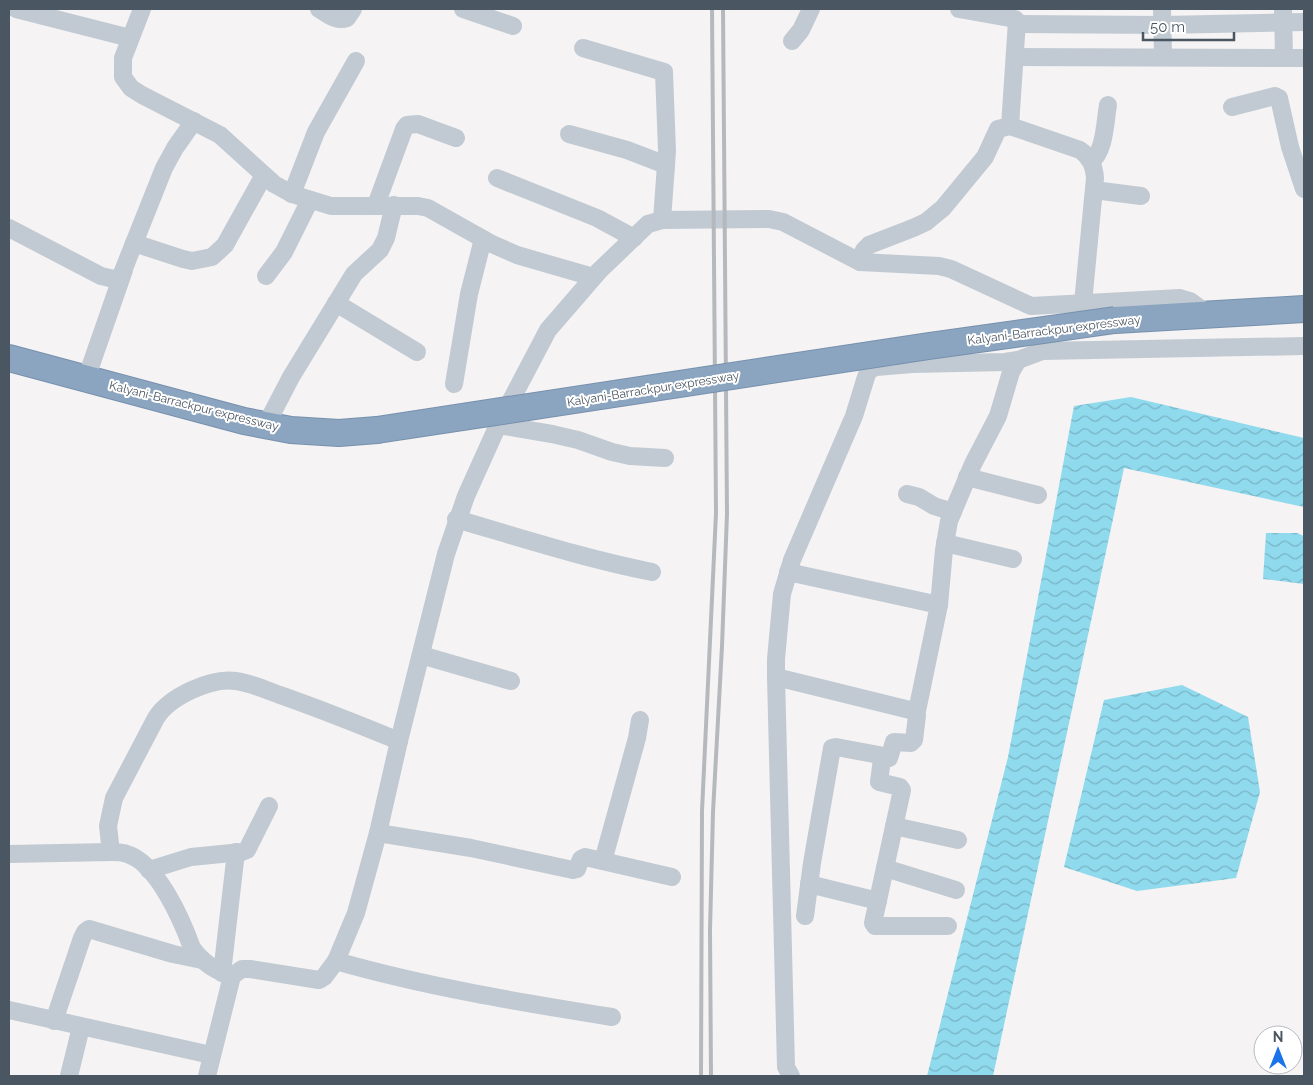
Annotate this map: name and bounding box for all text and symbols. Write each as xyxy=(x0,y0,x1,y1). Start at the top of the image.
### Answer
scale bar xyxy=(1143,10,1234,42)
text: 50 m xyxy=(1150,18,1185,36)
street label: Kalyani-Barrackpur expressway xyxy=(967,312,1142,348)
street label: Kalyani-Barrackpur expressway xyxy=(566,368,741,410)
street label: Kalyani-Barrackpur expressway xyxy=(108,378,281,434)
north arrow xyxy=(1253,1025,1303,1075)
text: N xyxy=(1273,1029,1283,1045)

